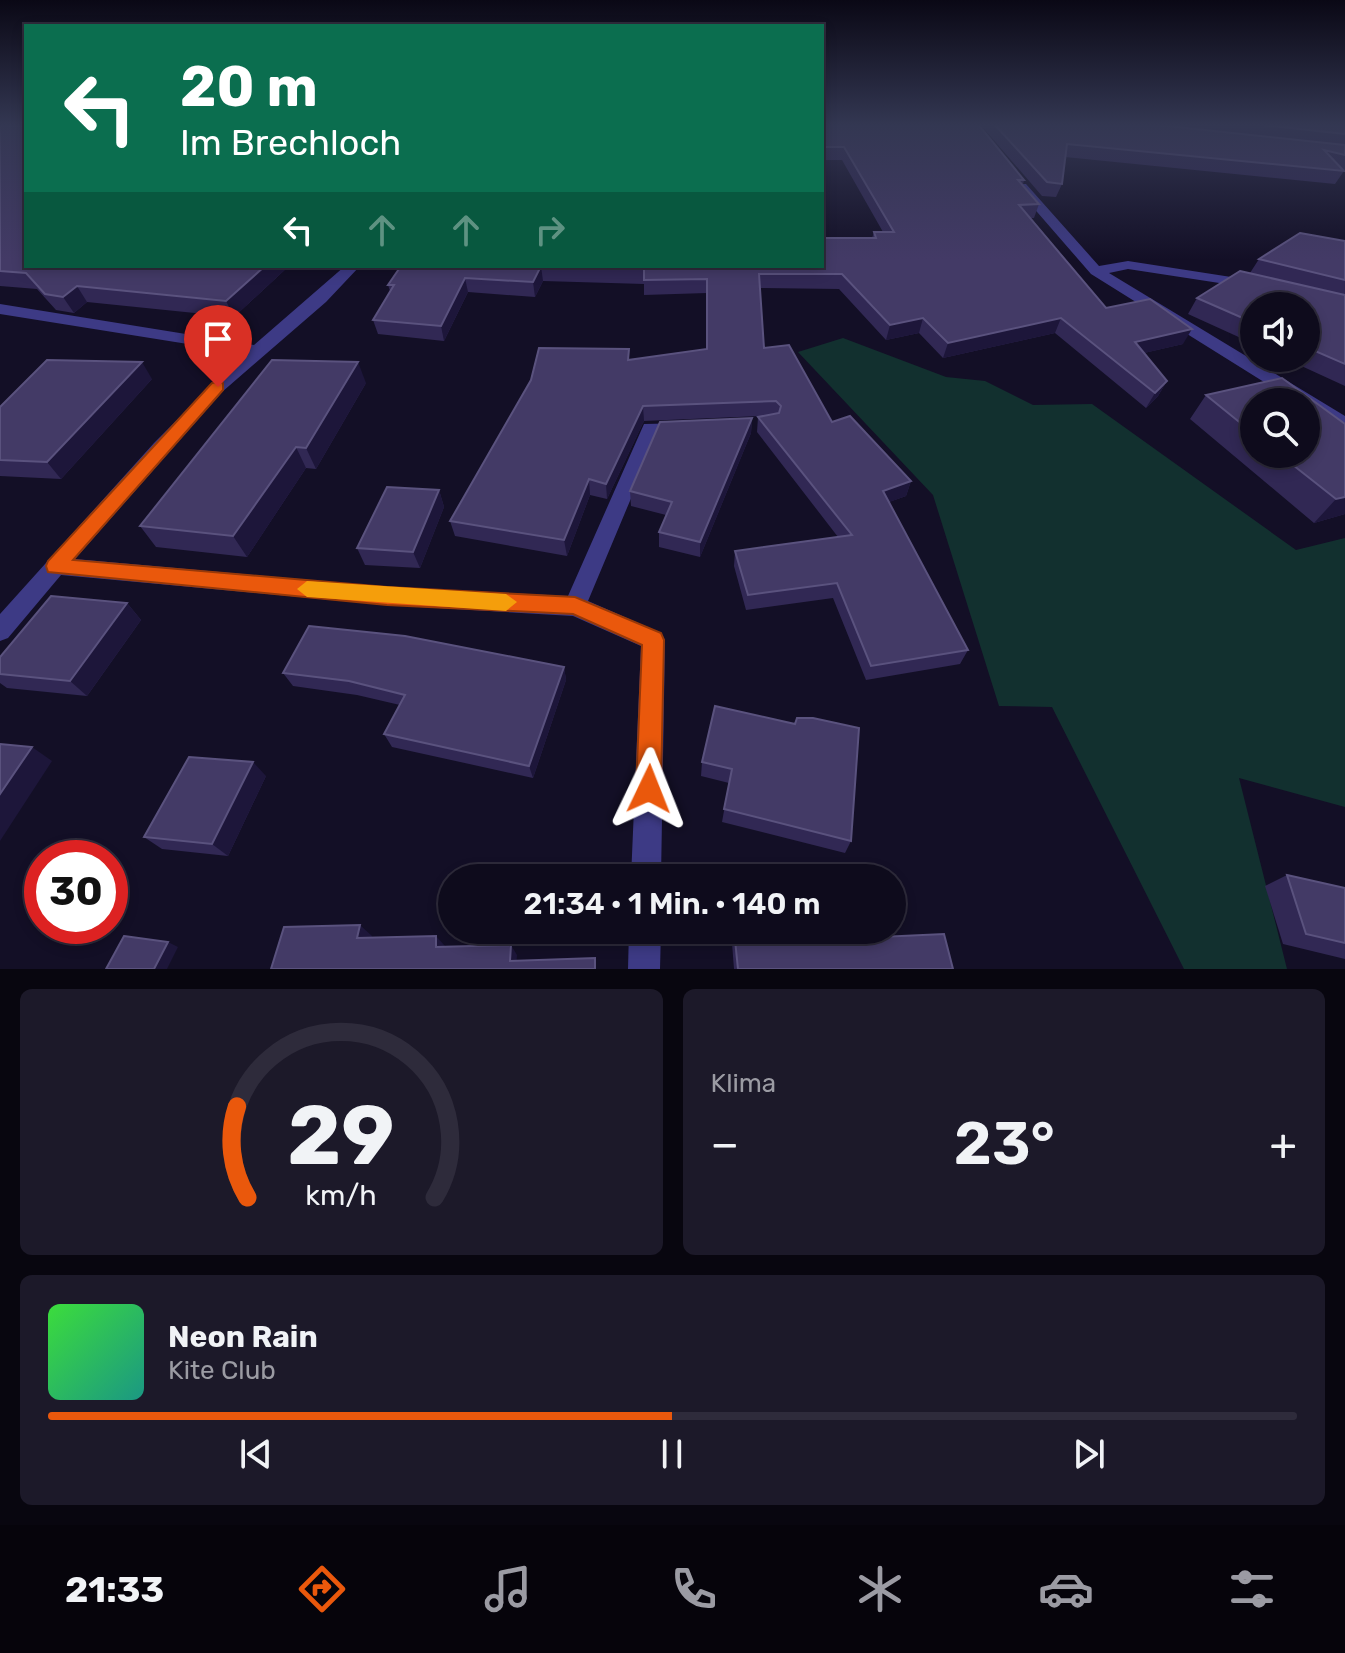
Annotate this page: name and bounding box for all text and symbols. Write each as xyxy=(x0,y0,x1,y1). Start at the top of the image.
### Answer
text: 20 m xyxy=(180,54,318,120)
icon: left xyxy=(48,56,152,160)
text: Im Brechloch xyxy=(180,121,401,164)
icon: left xyxy=(276,208,320,252)
icon: ahead xyxy=(360,208,404,252)
icon: ahead xyxy=(444,208,488,252)
icon: right xyxy=(528,208,572,252)
map controls xyxy=(1240,292,1320,468)
button: sound xyxy=(1240,292,1320,372)
pin xyxy=(184,305,252,387)
icon: arrive xyxy=(196,317,240,361)
button: search xyxy=(1240,388,1320,468)
position arrow xyxy=(607,747,691,831)
speed limit sign: 30 xyxy=(24,840,128,944)
text: 21:34 · 1 Min. · 140 m xyxy=(524,886,820,922)
text: Klima xyxy=(711,1068,776,1099)
text: 29 xyxy=(288,1086,395,1185)
text: 23° xyxy=(954,1108,1055,1179)
text: − xyxy=(711,1118,739,1170)
text: + xyxy=(1270,1118,1297,1170)
text: km/h xyxy=(306,1178,377,1212)
text: Neon Rain xyxy=(168,1319,318,1355)
text: Kite Club xyxy=(168,1355,276,1386)
icon: previous xyxy=(234,1432,278,1476)
icon: pause xyxy=(650,1432,694,1476)
icon: next xyxy=(1067,1432,1111,1476)
icon: directions xyxy=(294,1561,350,1617)
icon: music xyxy=(480,1561,536,1617)
icon: phone xyxy=(666,1561,722,1617)
icon: climate xyxy=(852,1561,908,1617)
icon: car xyxy=(1038,1561,1094,1617)
icon: filters xyxy=(1224,1561,1280,1617)
text: 21:33 xyxy=(65,1568,164,1611)

